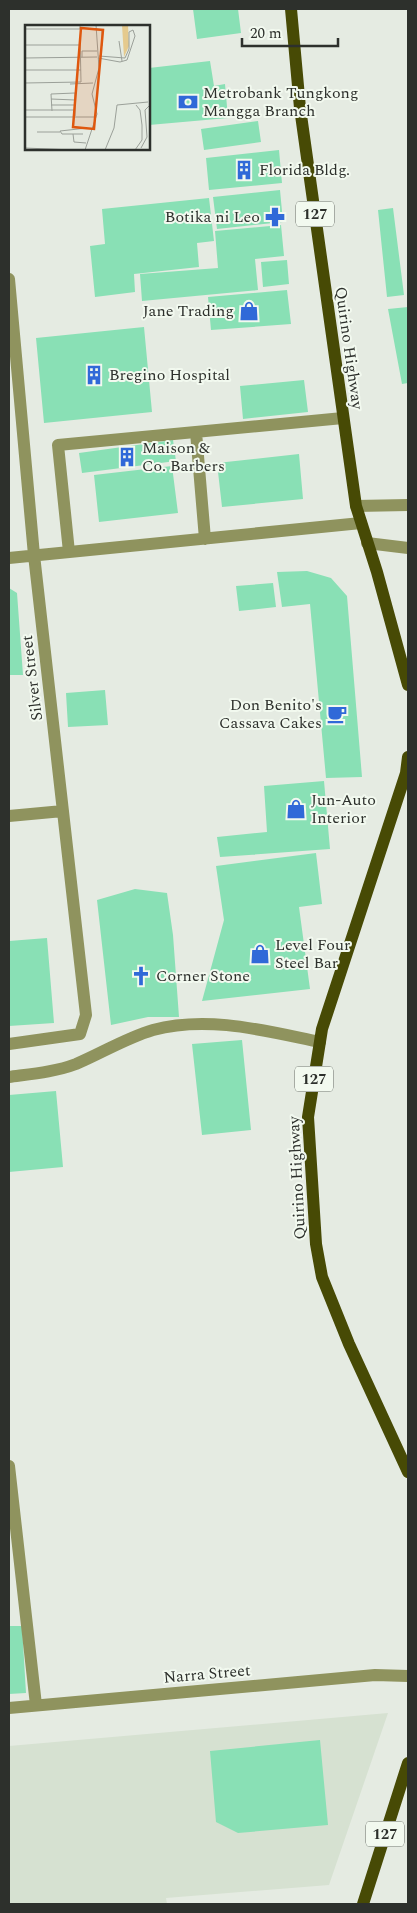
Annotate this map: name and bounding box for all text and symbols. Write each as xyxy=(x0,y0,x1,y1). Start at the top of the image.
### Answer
scale bar xyxy=(242,15,338,47)
text: 20 m xyxy=(250,22,282,45)
inset map xyxy=(25,25,150,150)
place label: Metrobank Tungkong Mangga Branch xyxy=(203,81,359,123)
bank icon: Metrobank Tungkong Mangga Branch xyxy=(177,91,199,113)
place label: Florida Bldg. xyxy=(259,158,350,182)
building icon: Florida Bldg. xyxy=(233,159,255,181)
road number: 127 xyxy=(296,202,334,226)
place label: Botika ni Leo xyxy=(165,205,260,229)
pharmacy icon: Botika ni Leo xyxy=(264,206,286,228)
street label: Quirino Highway xyxy=(329,285,370,412)
place label: Jane Trading xyxy=(143,299,234,323)
shop icon: Jane Trading xyxy=(238,300,260,322)
place label: Bregino Hospital xyxy=(109,363,230,387)
building icon: Bregino Hospital xyxy=(83,364,105,386)
place label: Maison & Co. Barbers xyxy=(142,436,225,478)
building icon: Maison & Co. Barbers xyxy=(116,446,138,468)
street label: Silver Street xyxy=(15,634,49,722)
place label: Don Benito's Cassava Cakes xyxy=(219,693,322,735)
cafe icon: Don Benito's Cassava Cakes xyxy=(326,703,348,725)
place label: Jun-Auto Interior xyxy=(311,788,376,830)
shop icon: Jun-Auto Interior xyxy=(285,798,307,820)
place label: Level Four Steel Bar xyxy=(275,933,350,975)
shop icon: Level Four Steel Bar xyxy=(249,943,271,965)
place label: Corner Stone xyxy=(156,964,250,988)
church icon: Corner Stone xyxy=(130,965,152,987)
road number: 127 xyxy=(295,1066,333,1092)
street label: Quirino Highway xyxy=(282,1114,312,1240)
street label: Narra Street xyxy=(163,1658,252,1690)
road number: 127 xyxy=(366,1822,404,1846)

